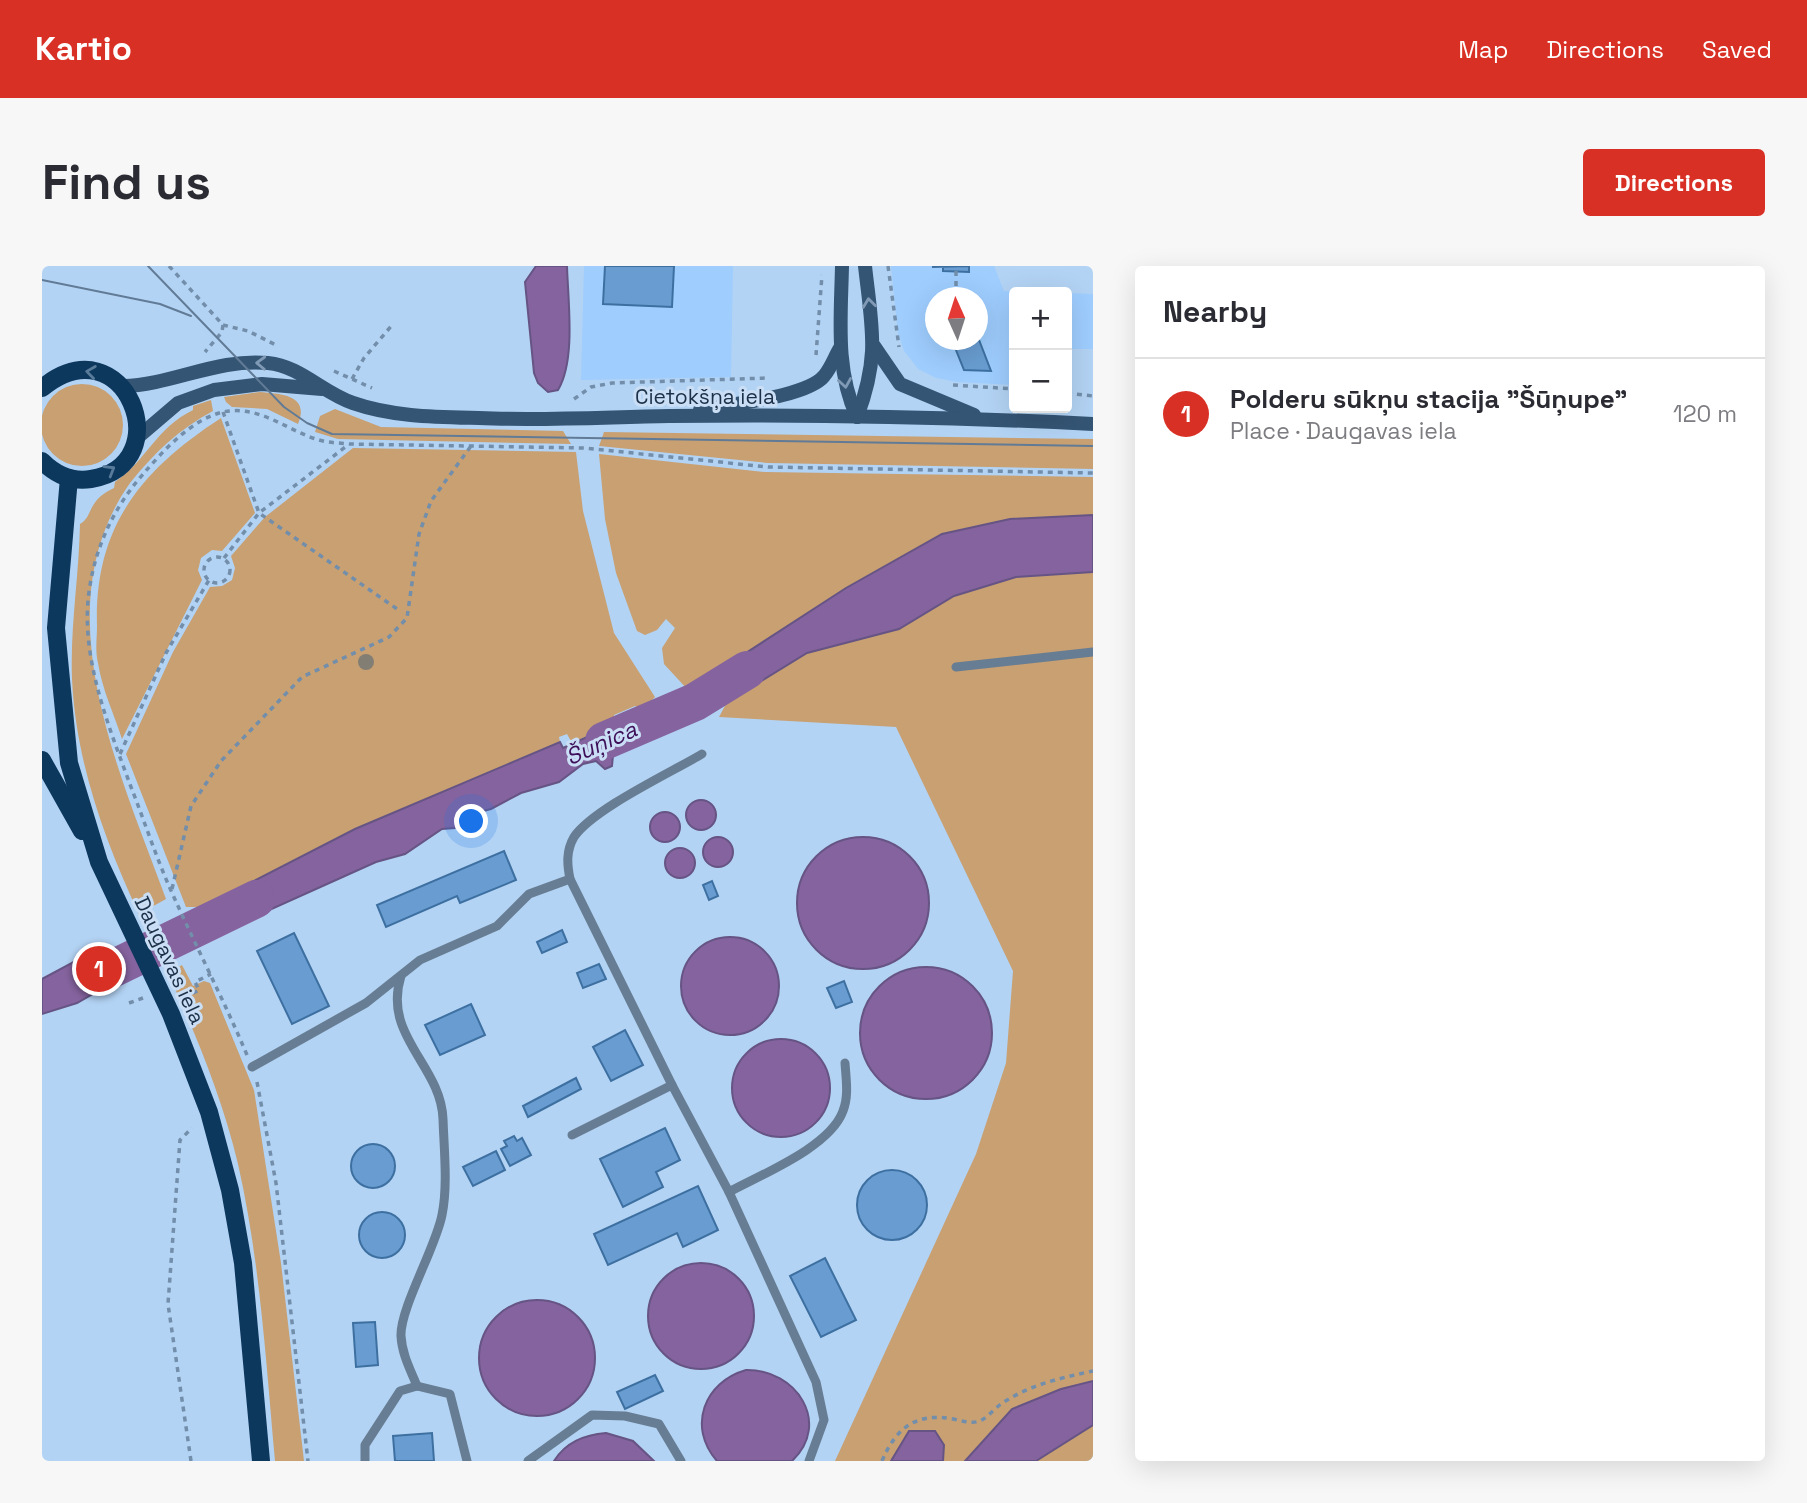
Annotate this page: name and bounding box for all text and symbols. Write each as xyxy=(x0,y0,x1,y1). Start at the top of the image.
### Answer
text: Kartio xyxy=(35,28,132,70)
text: Map xyxy=(1458,34,1508,65)
text: Directions xyxy=(1546,34,1664,65)
text: Saved xyxy=(1702,34,1772,65)
button: Directions xyxy=(1583,149,1765,216)
text: Find us xyxy=(42,151,211,213)
north arrow xyxy=(925,287,988,350)
map controls xyxy=(1009,287,1072,413)
button: + xyxy=(1009,287,1072,350)
text: Nearby xyxy=(1163,292,1267,331)
one-way arrow xyxy=(862,297,877,309)
button: − xyxy=(1009,350,1072,413)
one-way arrow xyxy=(255,356,266,371)
one-way arrow xyxy=(85,364,97,379)
one-way arrow xyxy=(837,377,852,389)
text: Polderu sūkņu stacija "Šūņupe" xyxy=(1230,382,1628,416)
street label: Cietokšņa iela xyxy=(635,383,775,410)
text: 1 xyxy=(1181,399,1191,429)
text: 120 m xyxy=(1673,399,1737,429)
text: Place · Daugavas iela xyxy=(1230,416,1457,446)
one-way arrow xyxy=(103,466,116,479)
water label: Šuņica xyxy=(561,714,642,772)
your location xyxy=(454,804,488,838)
street label: Daugavas iela xyxy=(129,892,211,1028)
pin: 1 xyxy=(76,943,122,995)

